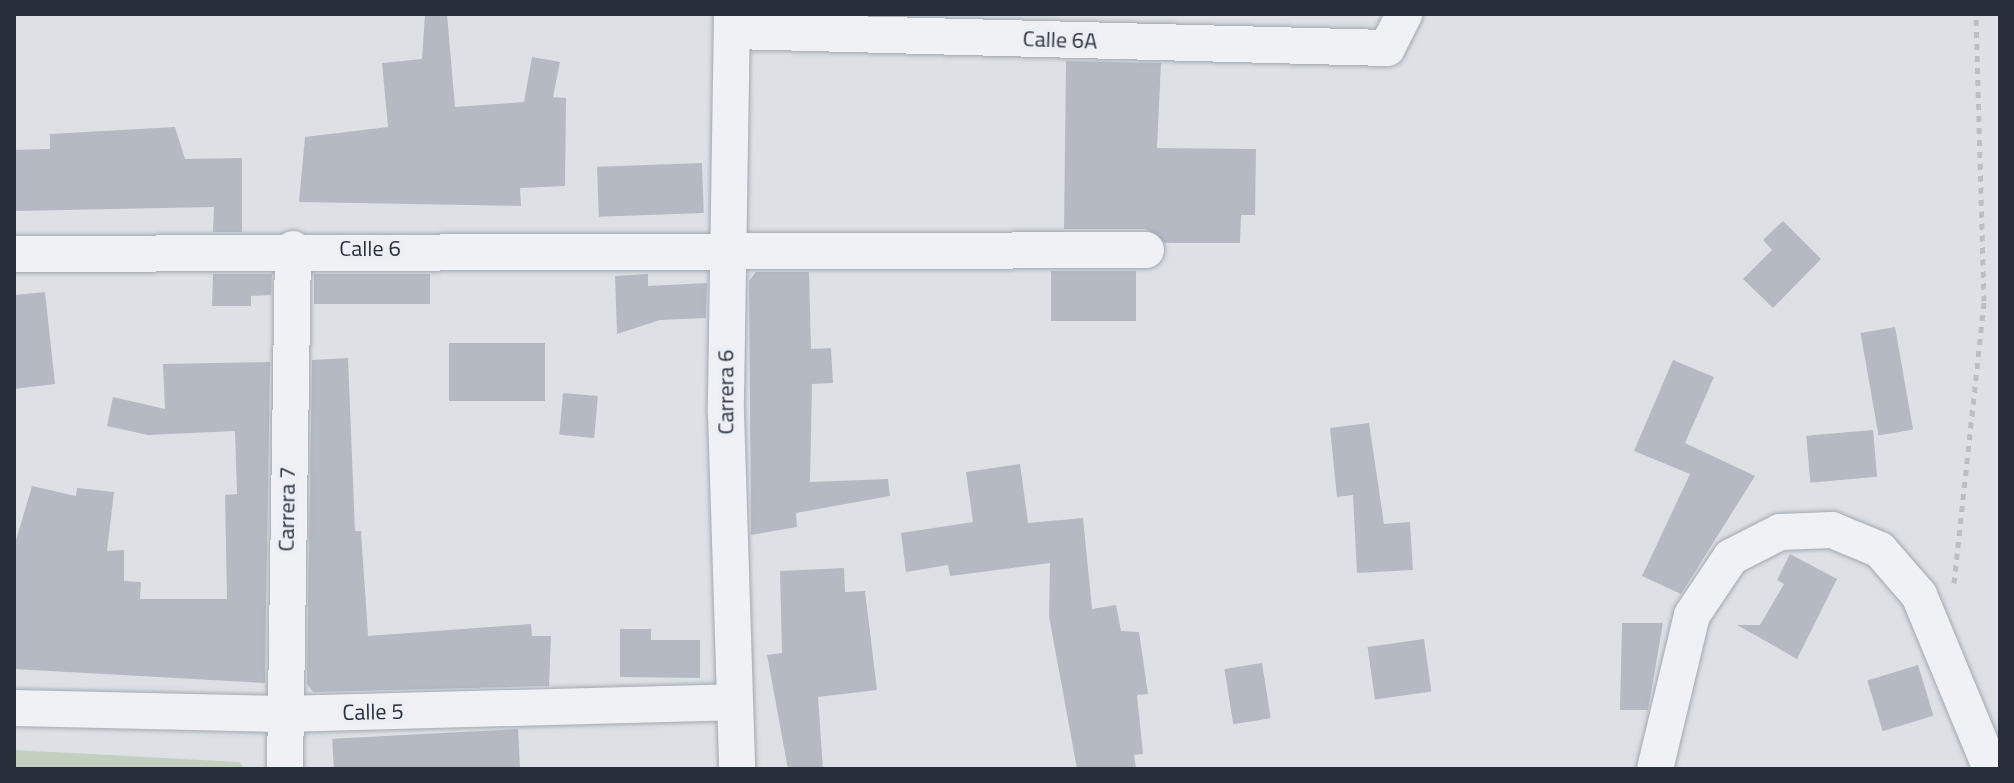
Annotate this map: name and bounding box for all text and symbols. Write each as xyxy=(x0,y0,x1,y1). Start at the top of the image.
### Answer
street label: Calle 6A xyxy=(1022,26,1098,54)
street label: Calle 6 xyxy=(339,236,401,262)
street label: Carrera 6 xyxy=(713,350,739,434)
street label: Carrera 7 xyxy=(273,466,301,552)
street label: Calle 5 xyxy=(342,698,404,726)

